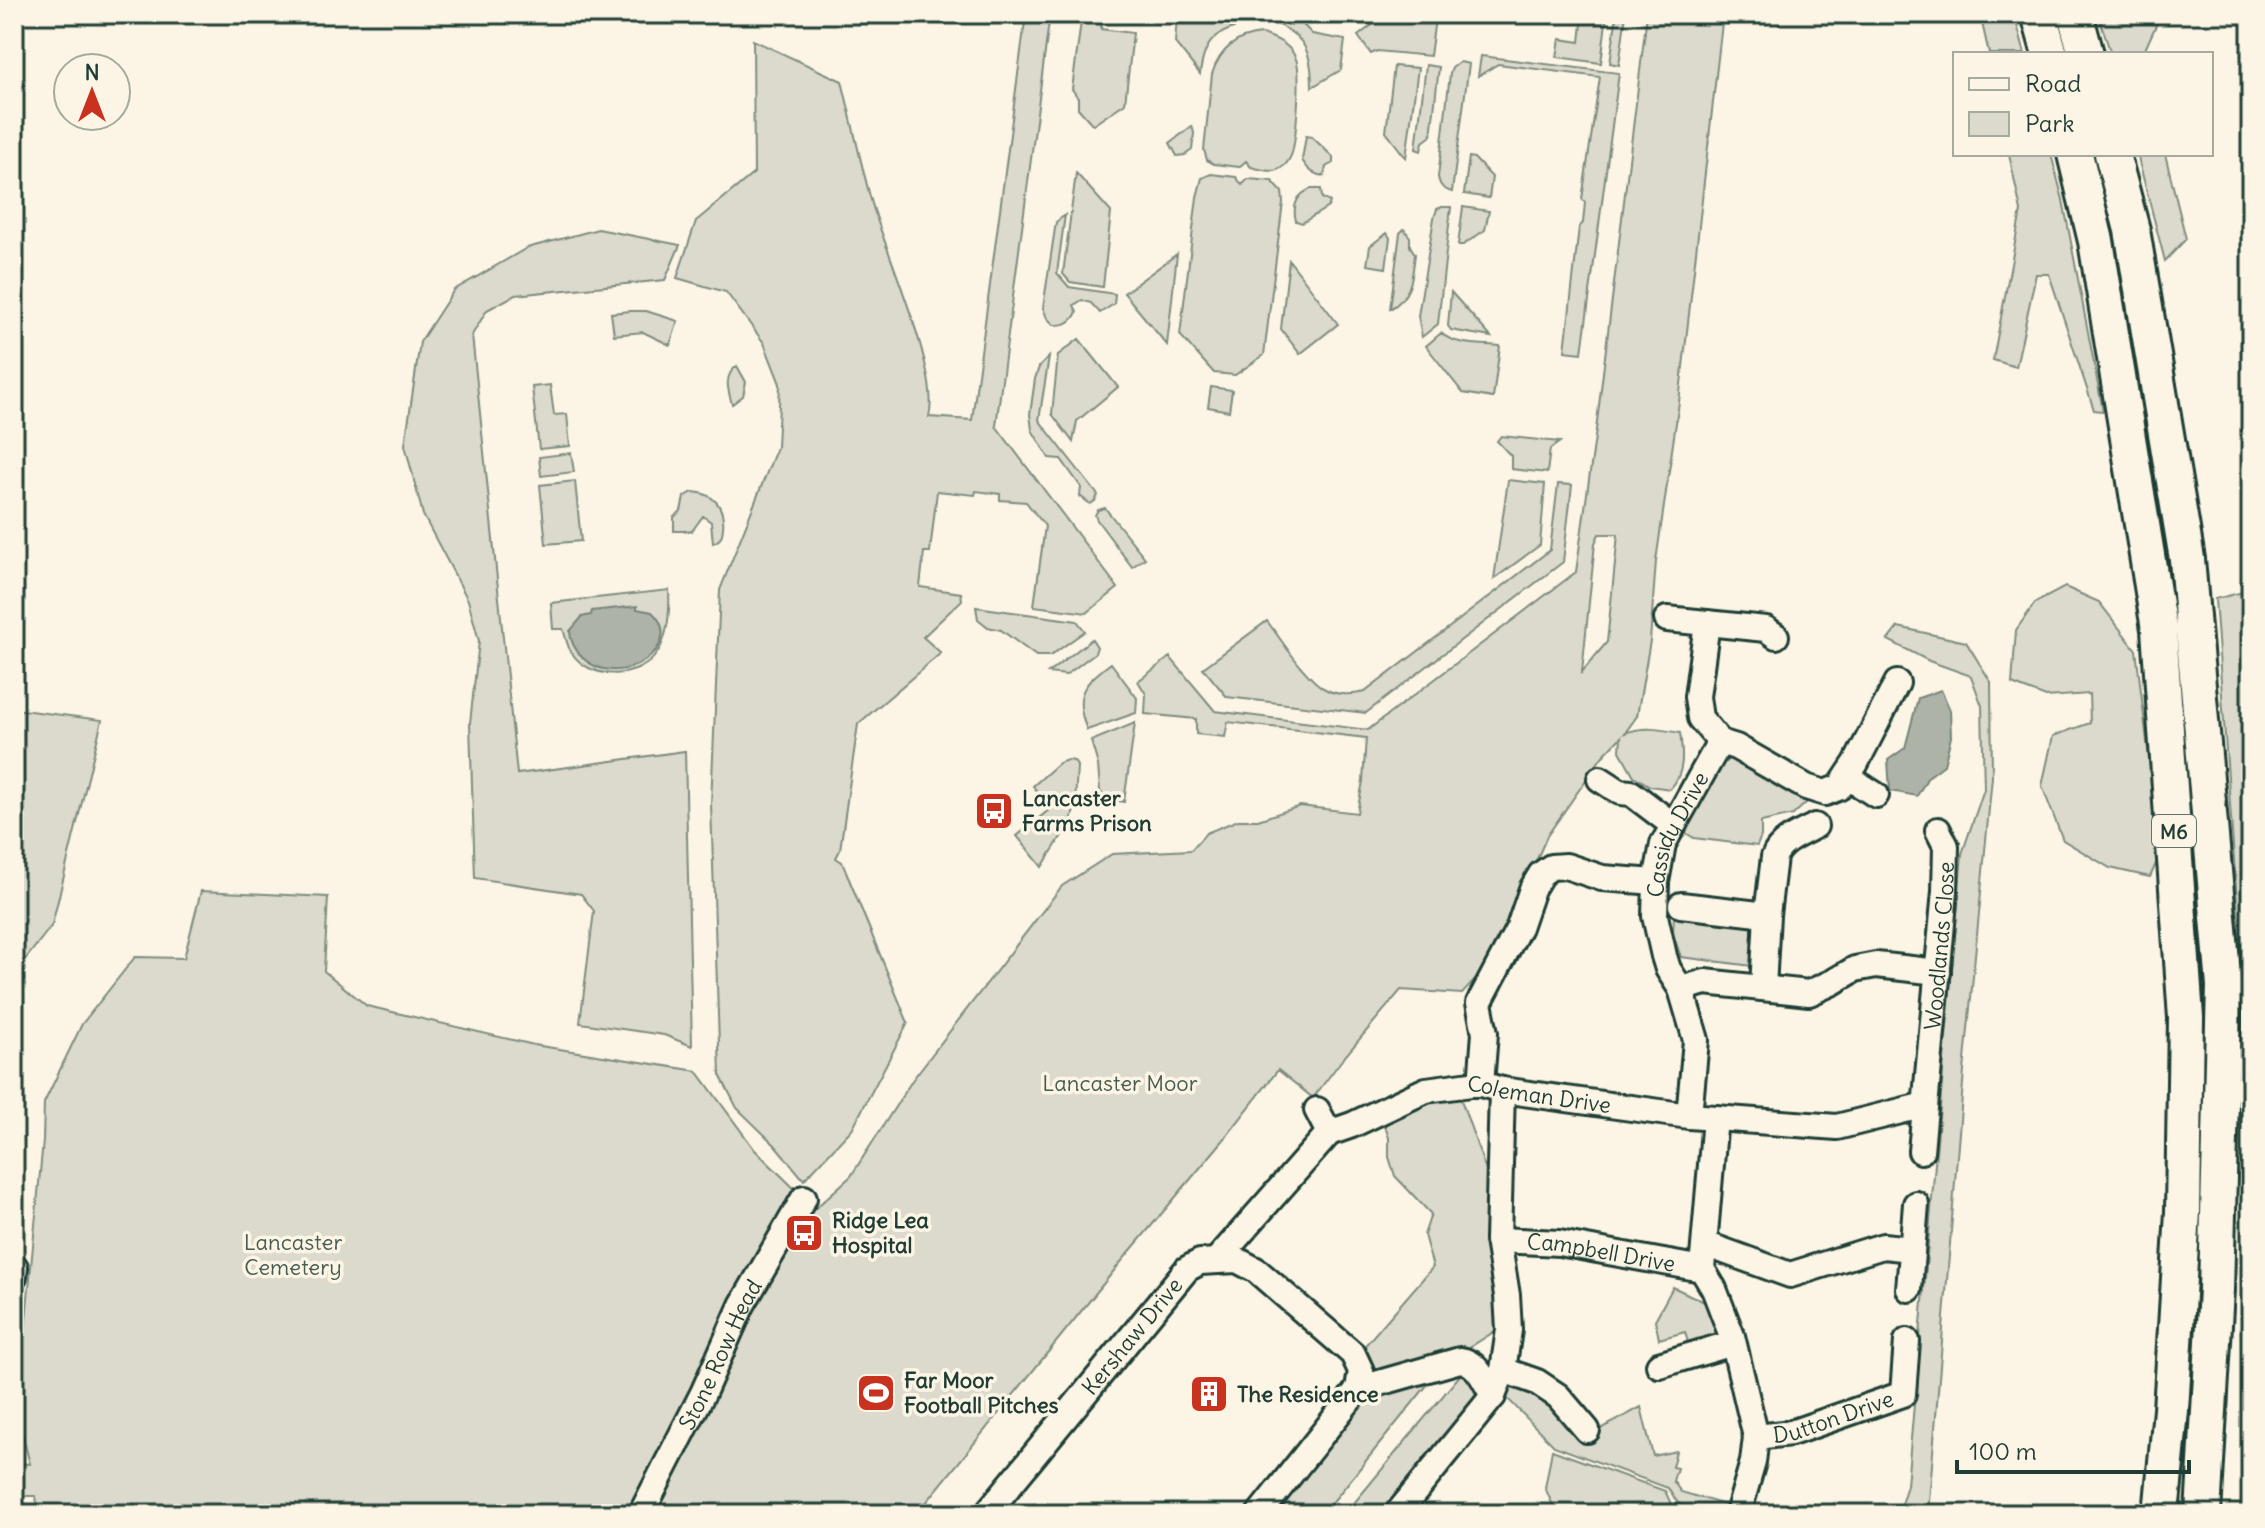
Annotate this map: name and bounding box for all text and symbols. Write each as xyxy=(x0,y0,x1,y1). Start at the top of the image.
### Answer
north arrow xyxy=(52,52,132,132)
legend xyxy=(1953,52,2213,156)
text: N xyxy=(84,58,100,86)
text: Road xyxy=(2025,68,2081,98)
text: Park xyxy=(2025,108,2075,138)
street label: Cassidy Drive xyxy=(1642,767,1715,898)
place label: Lancaster Farms Prison xyxy=(1022,784,1152,837)
bus stop icon: Lancaster Farms Prison xyxy=(973,790,1015,832)
road number: M6 xyxy=(2152,815,2196,847)
street label: Woodlands Close xyxy=(1918,861,1960,1031)
park label: Lancaster Moor xyxy=(1042,1069,1198,1097)
street label: Coleman Drive xyxy=(1467,1070,1613,1119)
place label: Ridge Lea Hospital xyxy=(832,1206,929,1259)
bus stop icon: Ridge Lea Hospital xyxy=(783,1212,825,1254)
street label: Campbell Drive xyxy=(1526,1227,1677,1278)
park label: Lancaster Cemetery xyxy=(244,1228,342,1281)
street label: Kershaw Drive xyxy=(1075,1272,1188,1401)
street label: Stone Row Head xyxy=(672,1274,768,1435)
place label: Far Moor Football Pitches xyxy=(904,1366,1059,1419)
sports icon: Far Moor Football Pitches xyxy=(855,1372,897,1414)
building icon: The Residence xyxy=(1188,1373,1230,1415)
place label: The Residence xyxy=(1237,1380,1379,1408)
street label: Dutton Drive xyxy=(1771,1384,1897,1449)
scale bar xyxy=(1957,1424,2189,1474)
text: 100 m xyxy=(1969,1436,2037,1466)

